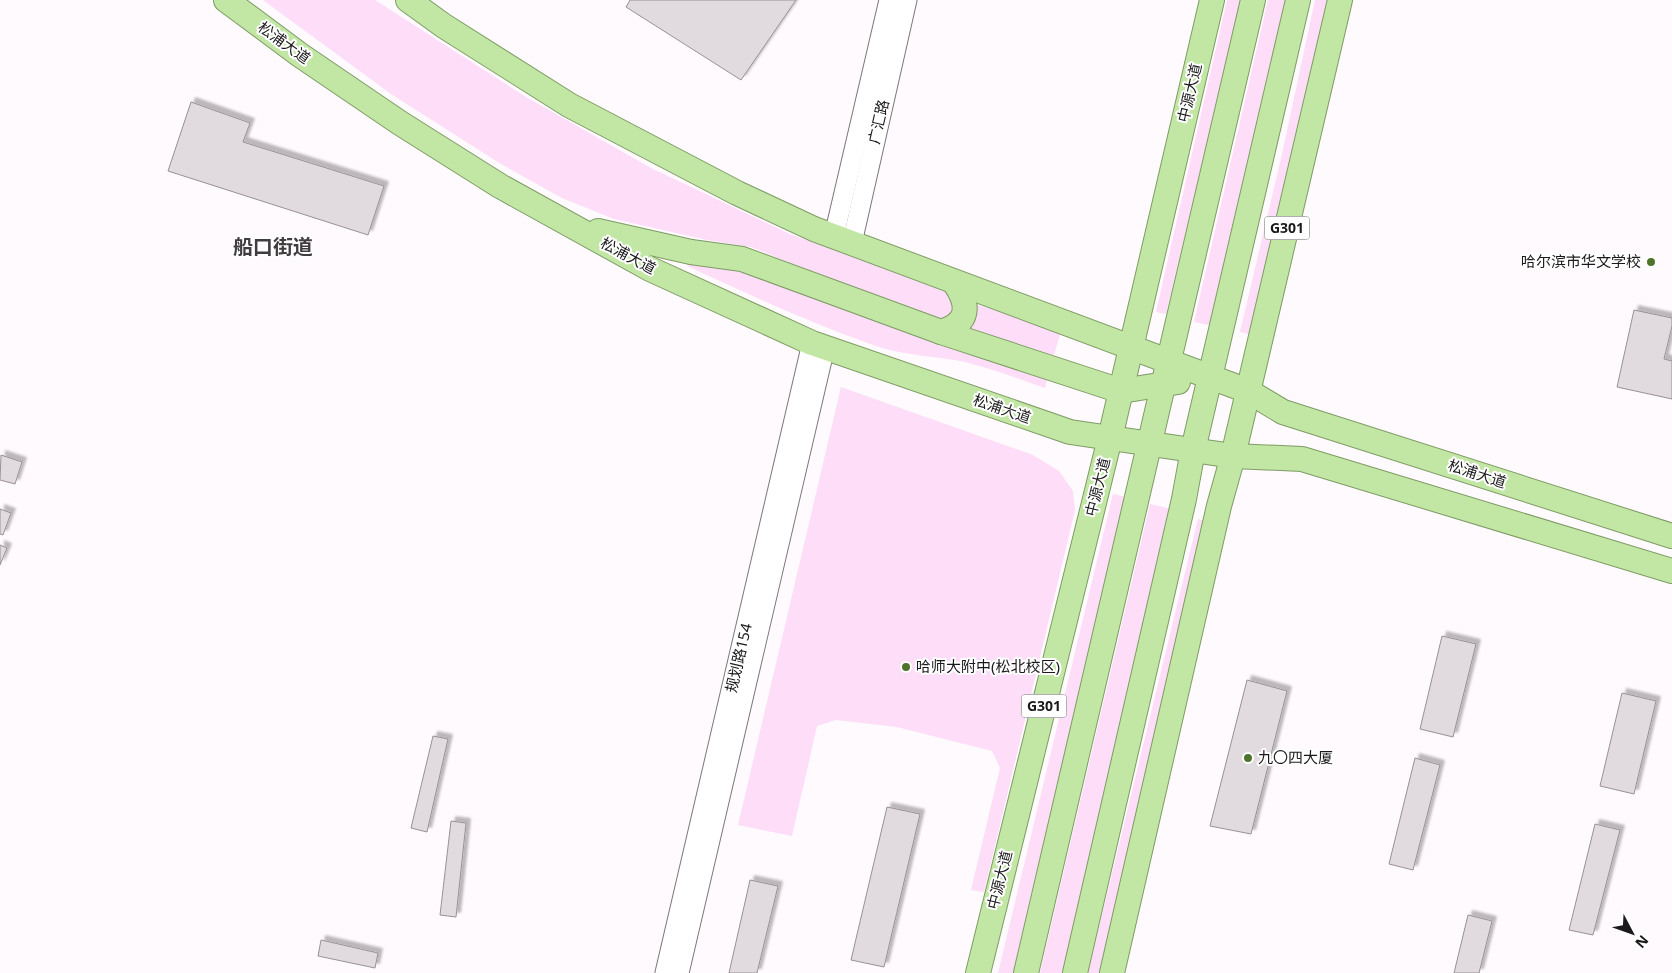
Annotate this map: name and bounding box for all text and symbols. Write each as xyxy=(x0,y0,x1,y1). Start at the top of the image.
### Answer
street label: 松浦大道 xyxy=(254,16,315,68)
street label: 中源大道 xyxy=(1173,61,1206,124)
street label: 广汇路 xyxy=(863,98,893,146)
road number: G301 xyxy=(1264,217,1310,240)
street label: 松浦大道 xyxy=(597,232,660,278)
district label: 船口街道 xyxy=(233,233,313,260)
place label: 哈尔滨市华文学校 xyxy=(1521,251,1641,271)
marker: 哈尔滨市华文学校 xyxy=(1645,256,1657,268)
street label: 松浦大道 xyxy=(971,389,1034,427)
street label: 松浦大道 xyxy=(1446,454,1509,492)
street label: 中源大道 xyxy=(1080,455,1114,518)
street label: 规划路154 xyxy=(720,621,756,694)
place label: 哈师大附中(松北校区) xyxy=(916,656,1060,676)
marker: 哈师大附中(松北校区) xyxy=(900,661,912,673)
road number: G301 xyxy=(1022,694,1066,718)
place label: 九〇四大厦 xyxy=(1258,747,1333,767)
marker: 九〇四大厦 xyxy=(1242,752,1254,764)
street label: 中源大道 xyxy=(982,848,1016,911)
north arrow xyxy=(1607,908,1657,958)
text: N xyxy=(1631,931,1653,952)

